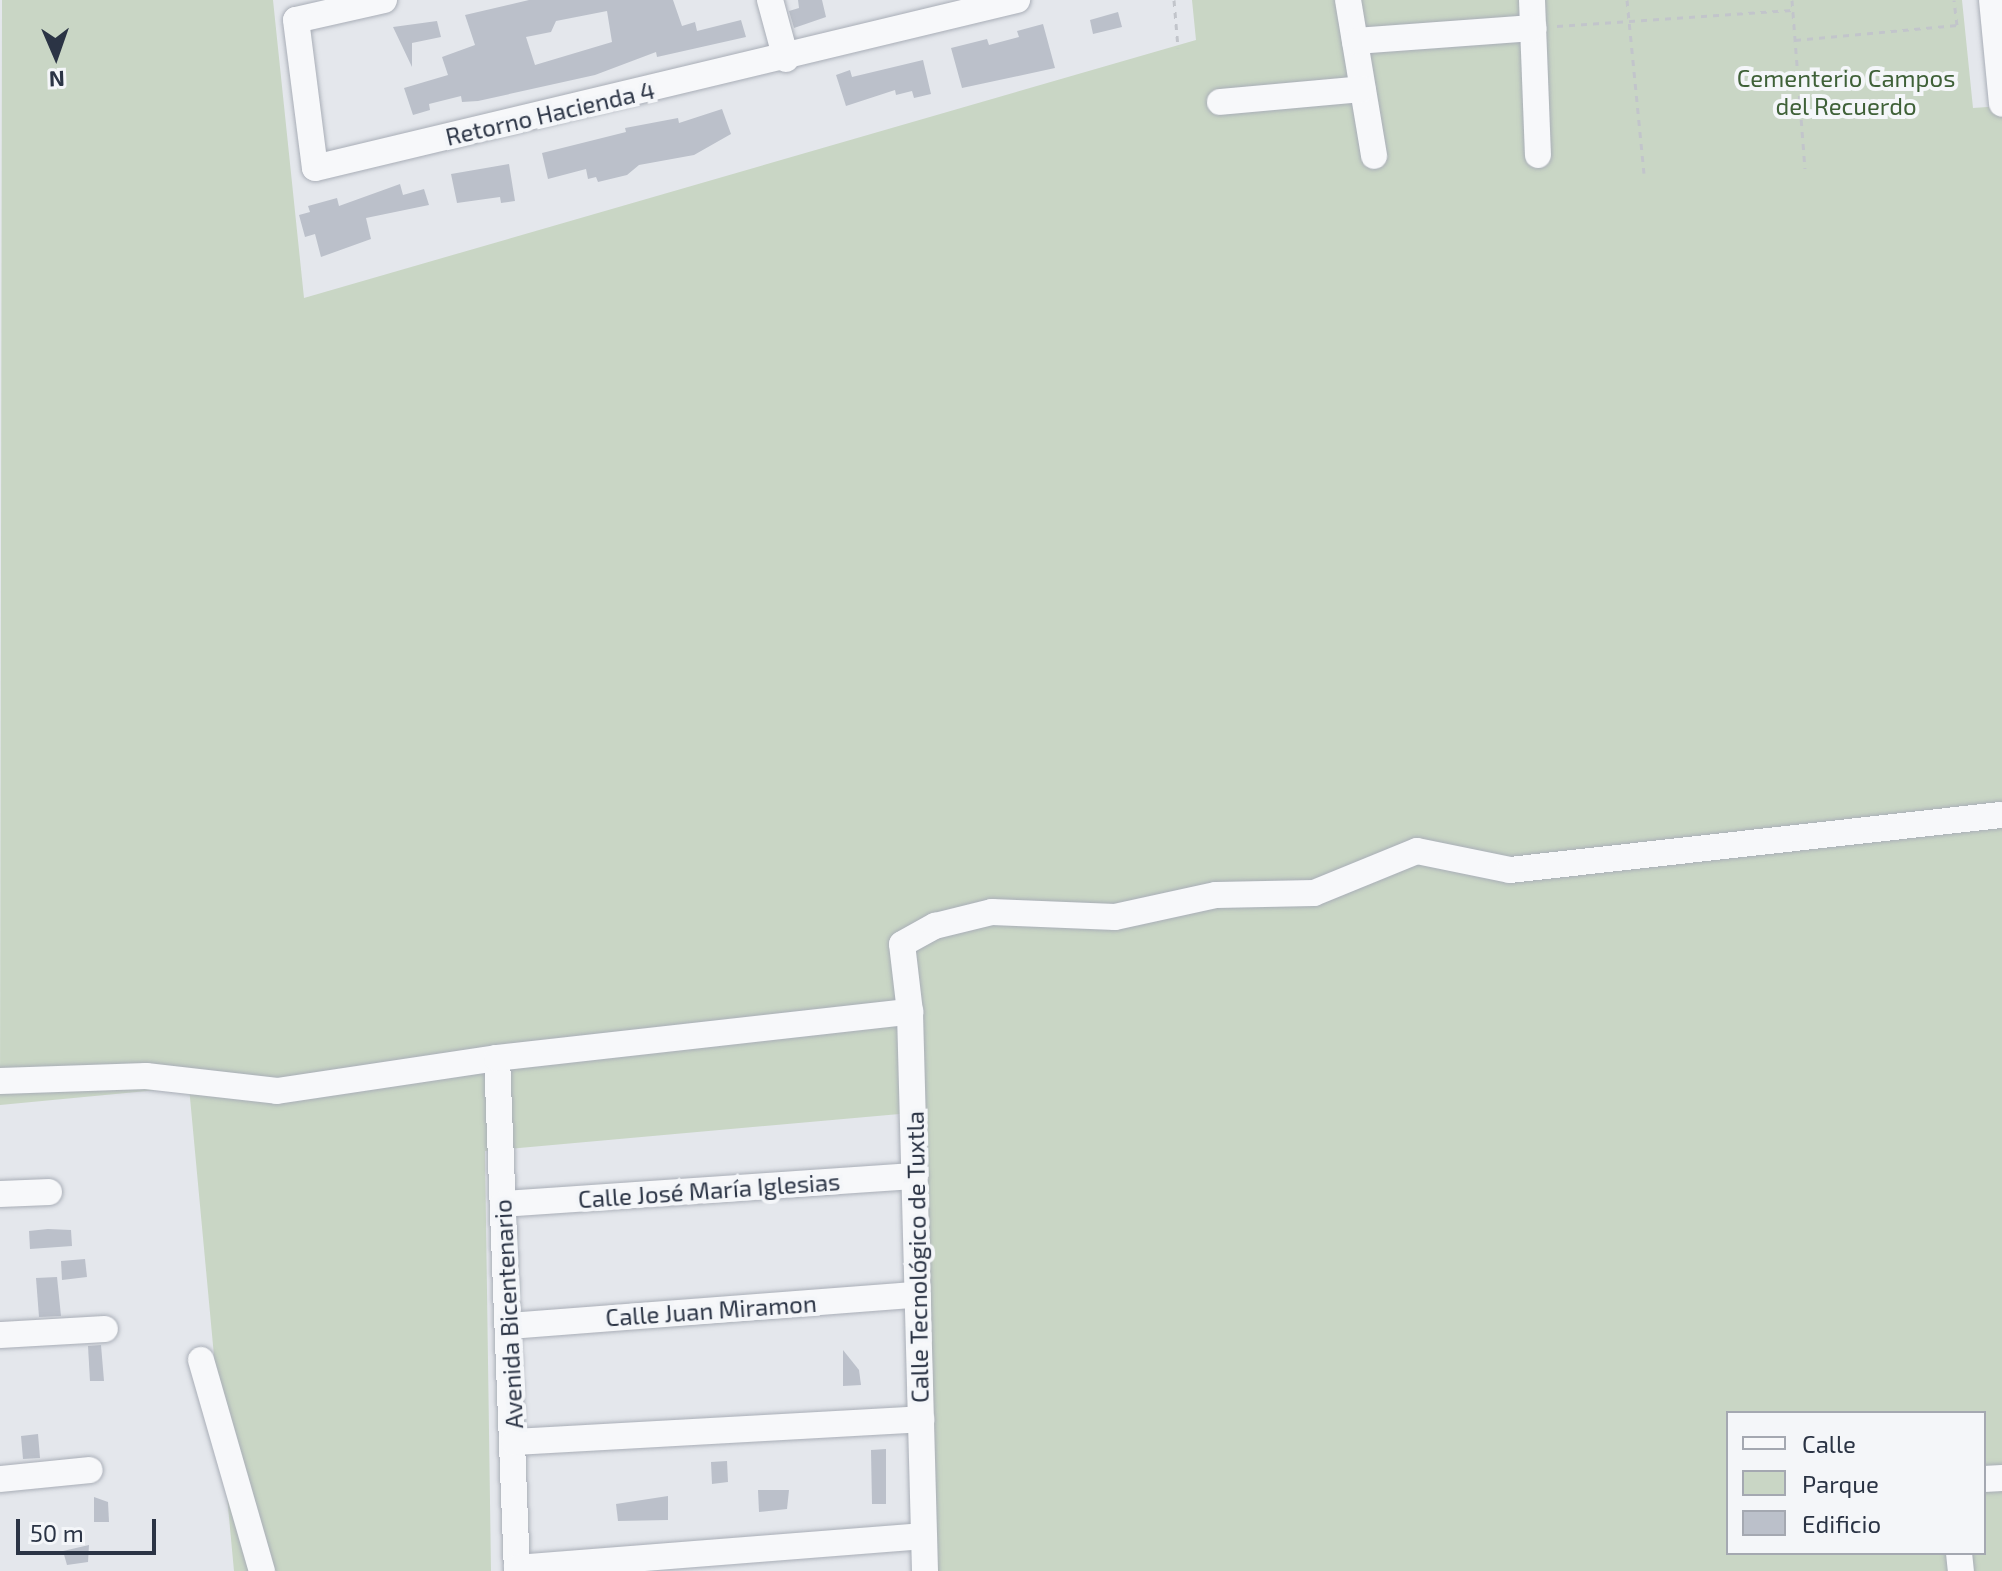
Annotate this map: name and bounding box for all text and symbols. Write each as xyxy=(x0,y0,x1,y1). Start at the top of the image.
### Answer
north arrow xyxy=(16,16,96,96)
park label: Cementerio Campos del Recuerdo xyxy=(1737,64,1955,120)
text: N xyxy=(48,67,65,93)
street label: Retorno Hacienda 4 xyxy=(443,75,657,151)
street label: Calle Tecnológico de Tuxtla xyxy=(900,1110,934,1404)
street label: Calle José María Iglesias xyxy=(577,1166,841,1214)
street label: Avenida Bicentenario xyxy=(488,1199,528,1429)
street label: Calle Juan Miramon xyxy=(604,1288,818,1332)
legend xyxy=(1726,1411,1986,1555)
text: Calle xyxy=(1802,1429,1856,1458)
text: Parque xyxy=(1802,1469,1879,1498)
scale bar xyxy=(20,1503,160,1553)
text: Edificio xyxy=(1802,1509,1881,1538)
text: 50 m xyxy=(30,1518,84,1547)

